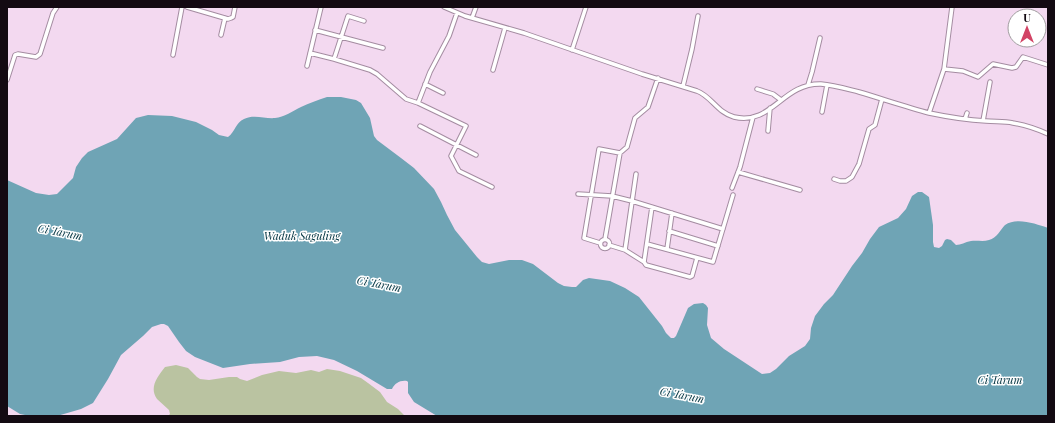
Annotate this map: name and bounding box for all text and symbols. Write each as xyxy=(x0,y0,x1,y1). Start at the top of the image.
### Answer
north arrow xyxy=(1007,8,1047,48)
text: U xyxy=(1023,10,1031,25)
water label: Ci Tarum xyxy=(37,220,84,243)
water label: Waduk Saguling xyxy=(264,228,341,243)
water label: Ci Tarum xyxy=(356,272,403,295)
water label: Ci Tarum xyxy=(978,372,1023,387)
water label: Ci Tarum xyxy=(659,383,706,406)

